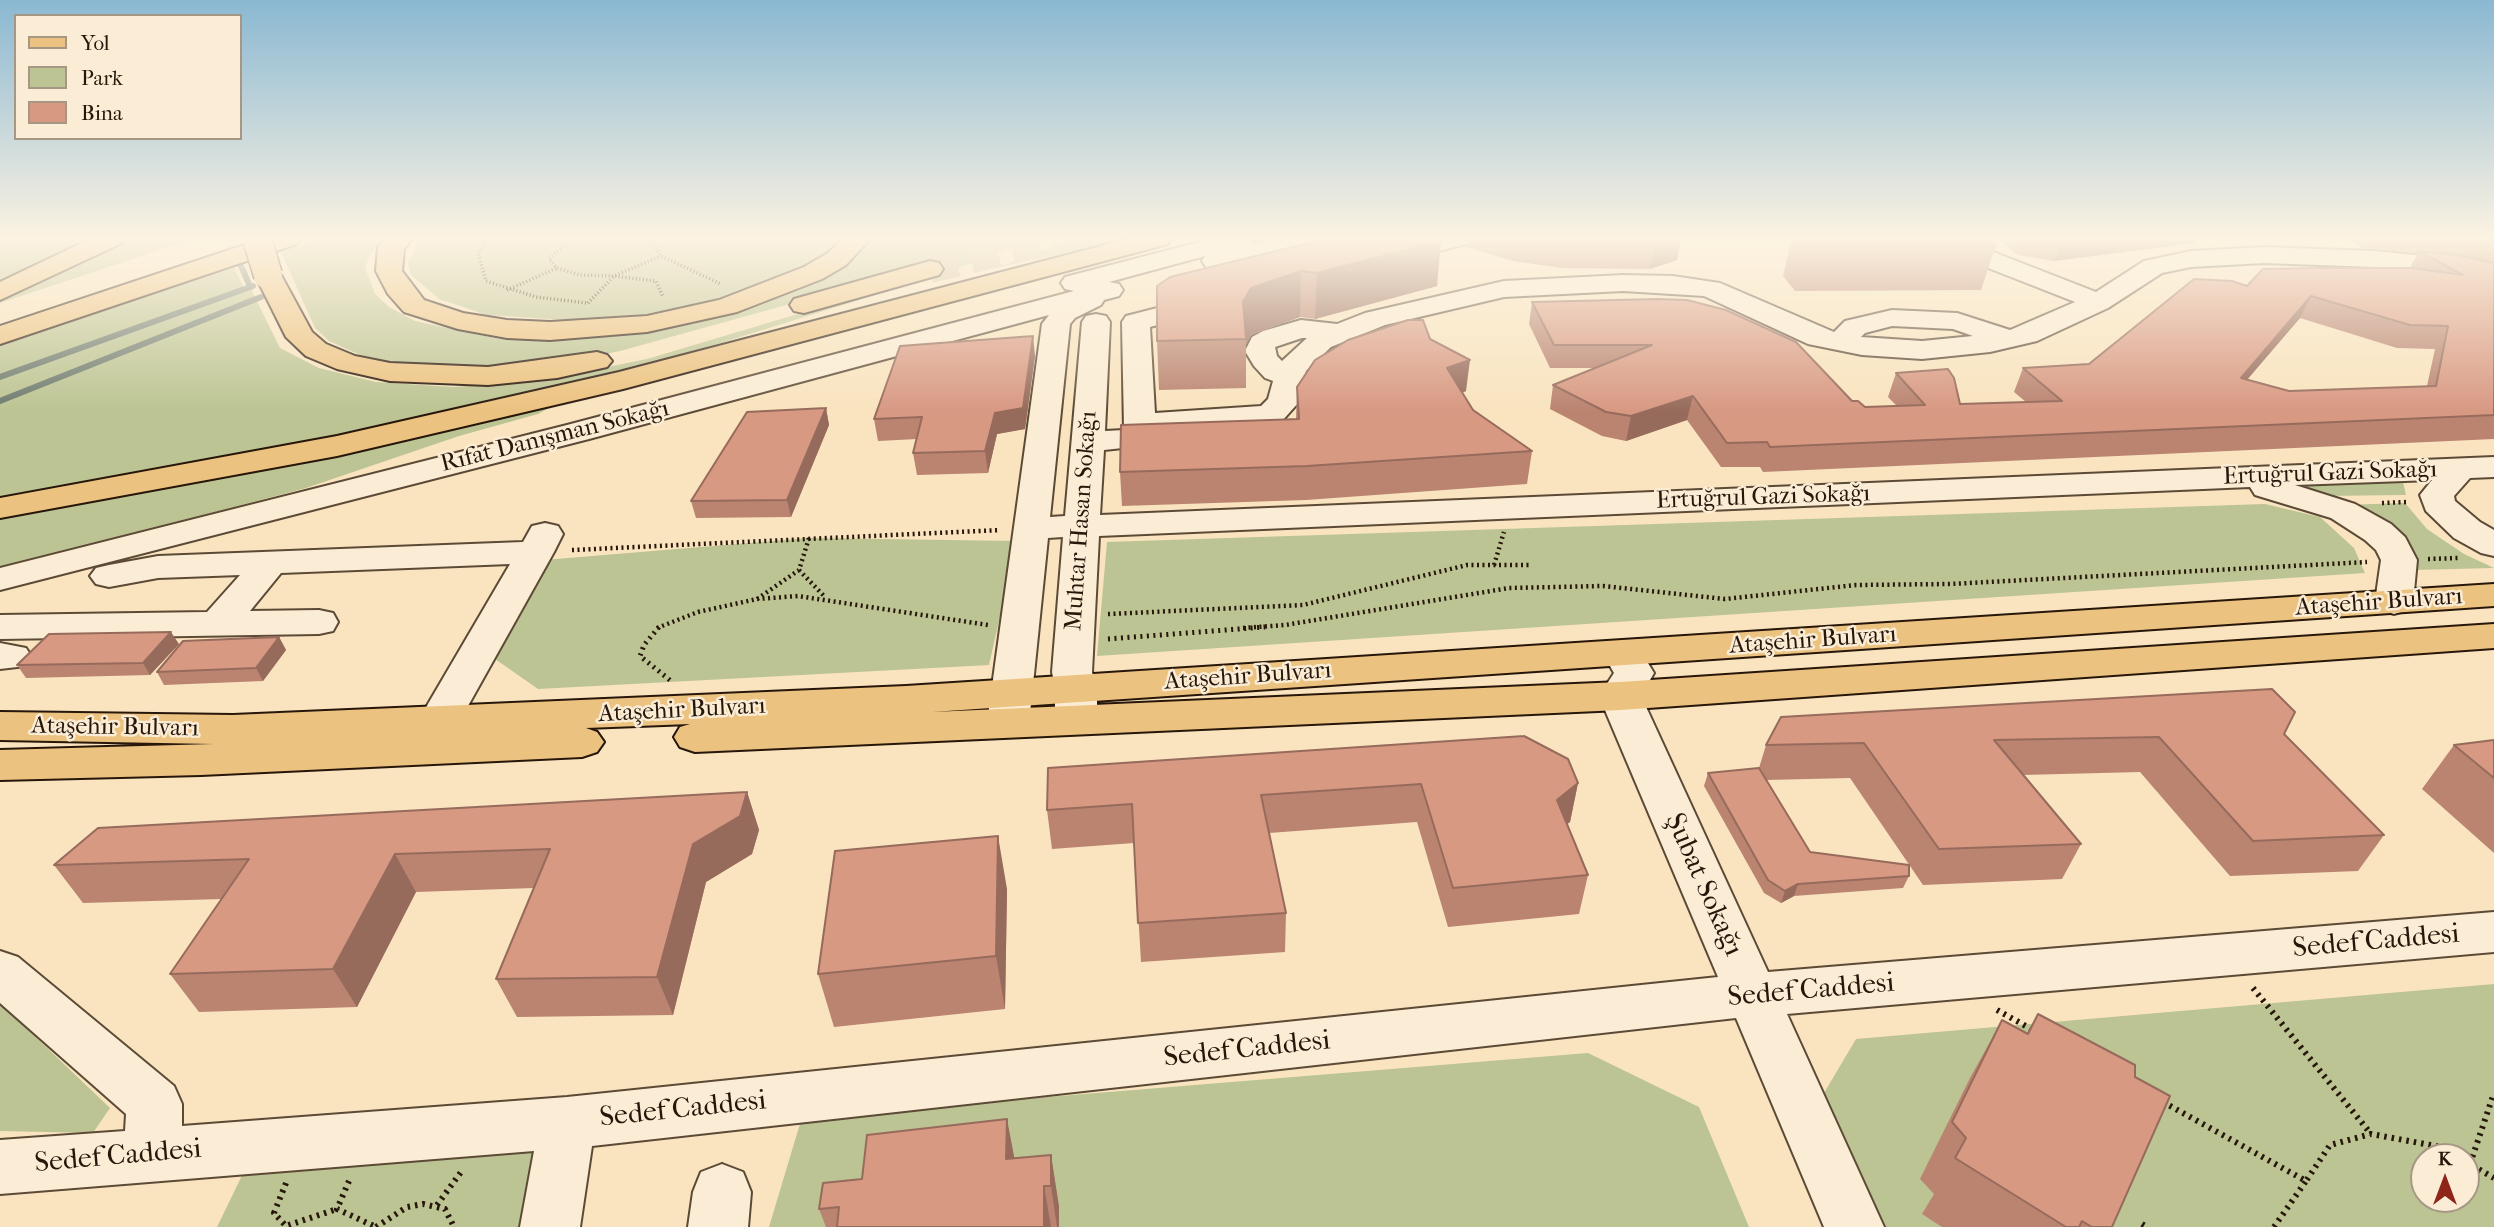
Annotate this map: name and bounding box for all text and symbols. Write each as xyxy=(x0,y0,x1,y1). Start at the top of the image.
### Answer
legend xyxy=(14,14,242,140)
text: Yol xyxy=(81,31,110,55)
text: Park xyxy=(81,66,123,90)
text: Bina xyxy=(81,101,123,125)
street label: Rıfat Danışman Sokağı xyxy=(438,395,672,479)
street label: Muhtar Hasan Sokağı xyxy=(1060,410,1104,632)
street label: Ertuğrul Gazi Sokağı xyxy=(2222,456,2438,492)
street label: Ertuğrul Gazi Sokağı xyxy=(1655,480,1871,516)
street label: Ataşehir Bulvarı xyxy=(2295,583,2463,623)
street label: Ataşehir Bulvarı xyxy=(1729,621,1897,661)
street label: Ataşehir Bulvarı xyxy=(1164,657,1332,697)
street label: Ataşehir Bulvarı xyxy=(598,692,766,730)
street label: Ataşehir Bulvarı xyxy=(31,712,199,744)
street label: Şubat Sokağı xyxy=(1657,808,1749,962)
street label: Sedef Caddesi xyxy=(2291,918,2461,966)
street label: Sedef Caddesi xyxy=(1726,967,1896,1015)
street label: Sedef Caddesi xyxy=(1162,1025,1332,1075)
street label: Sedef Caddesi xyxy=(598,1085,768,1135)
street label: Sedef Caddesi xyxy=(33,1133,203,1181)
north arrow xyxy=(2410,1143,2480,1213)
text: K xyxy=(2438,1148,2452,1170)

